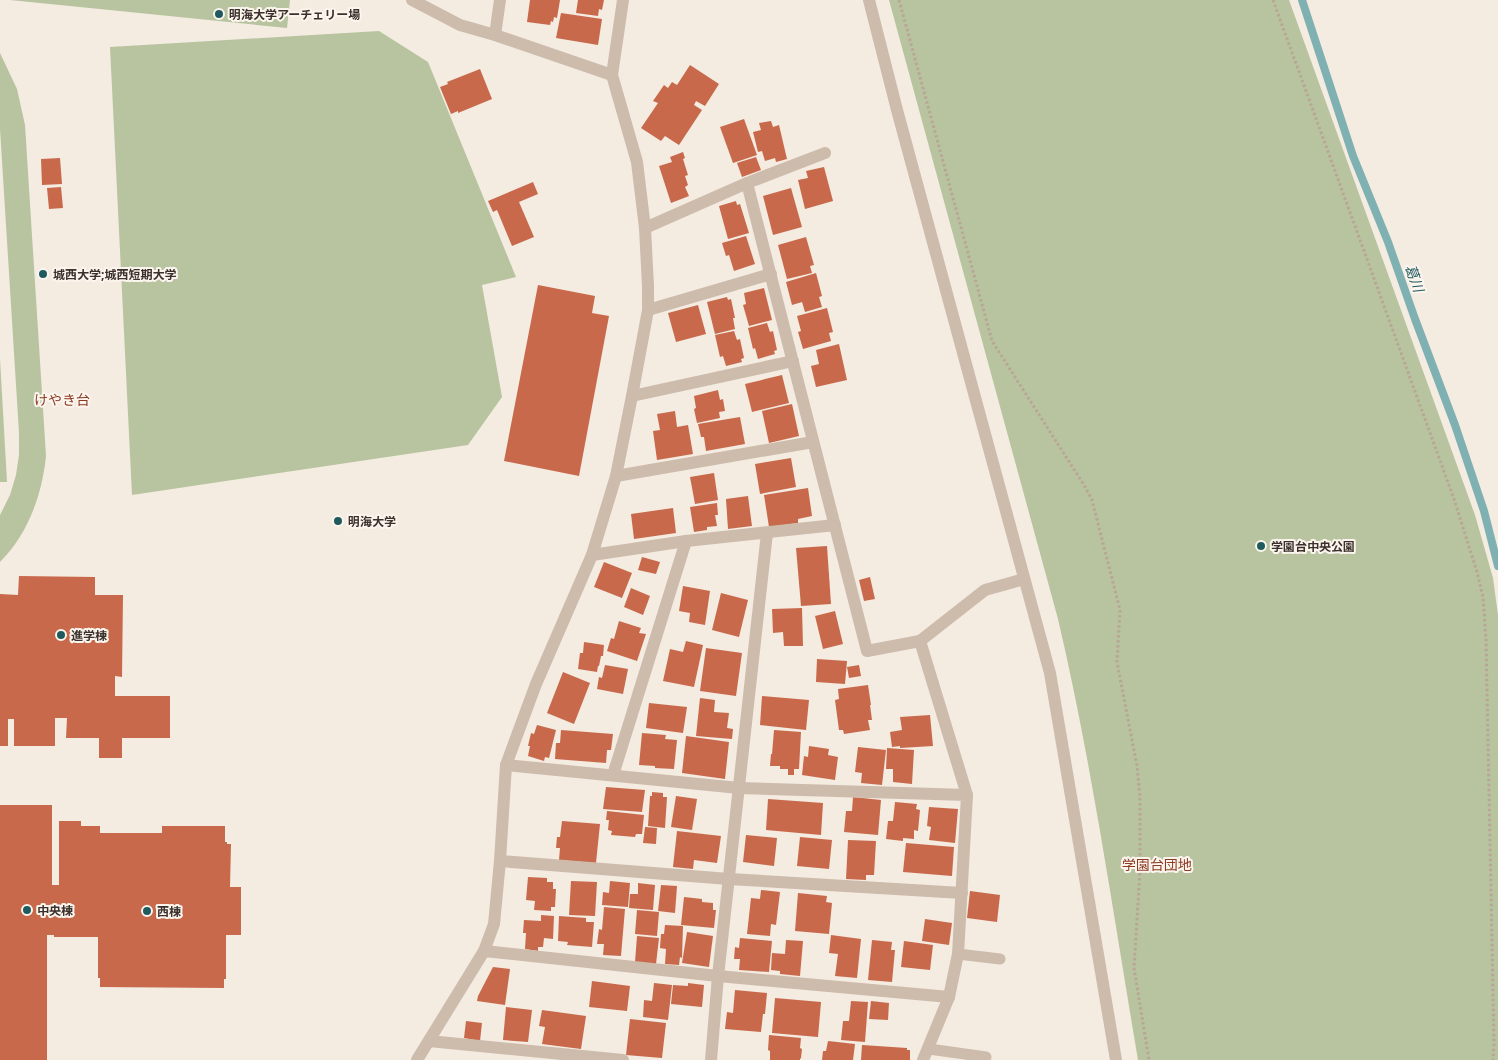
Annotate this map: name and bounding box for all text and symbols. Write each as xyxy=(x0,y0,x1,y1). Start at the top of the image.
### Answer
place label: 明海大学アーチェリー場 xyxy=(229,6,360,23)
marker: 明海大学アーチェリー場 xyxy=(213,8,225,20)
water label: 葛川 xyxy=(1401,262,1429,296)
place label: 城西大学;城西短期大学 xyxy=(53,266,176,283)
marker: 城西大学;城西短期大学 xyxy=(37,268,49,280)
district label: けやき台 xyxy=(34,390,90,409)
place label: 明海大学 xyxy=(348,513,396,530)
marker: 明海大学 xyxy=(332,515,344,527)
place label: 学園台中央公園 xyxy=(1271,538,1355,555)
marker: 学園台中央公園 xyxy=(1255,540,1267,552)
place label: 進学棟 xyxy=(71,627,107,644)
marker: 進学棟 xyxy=(55,629,67,641)
district label: 学園台団地 xyxy=(1122,855,1192,874)
place label: 中央棟 xyxy=(37,902,73,919)
place label: 西棟 xyxy=(157,903,181,920)
marker: 中央棟 xyxy=(21,904,33,916)
marker: 西棟 xyxy=(141,905,153,917)

